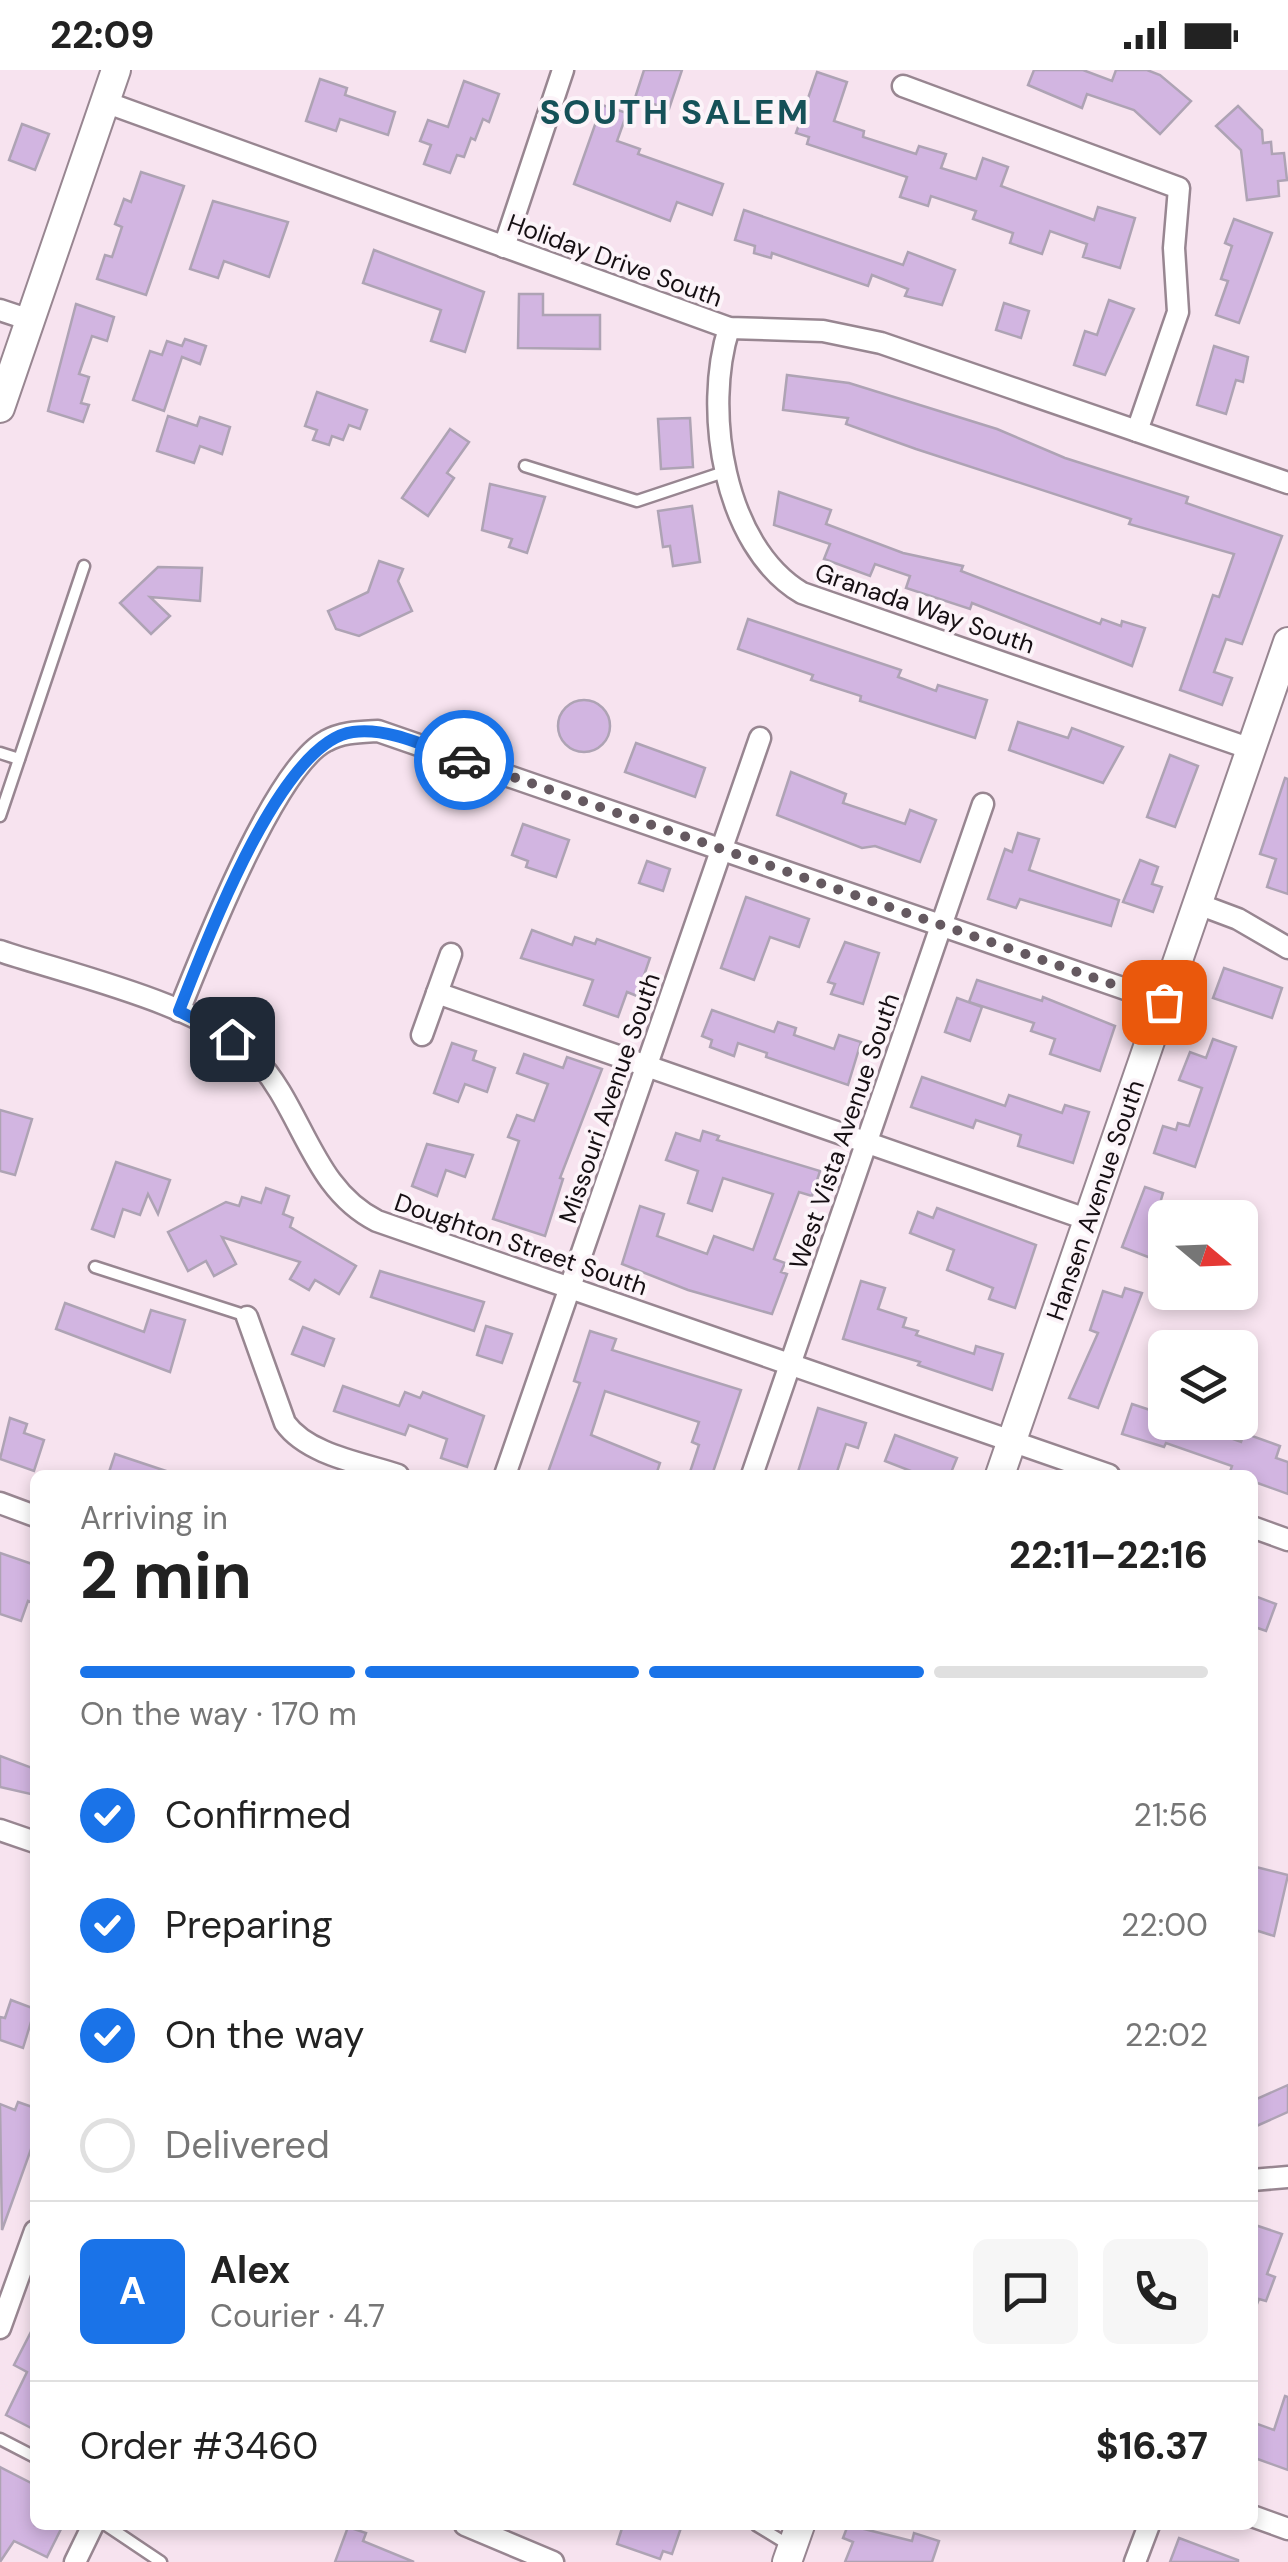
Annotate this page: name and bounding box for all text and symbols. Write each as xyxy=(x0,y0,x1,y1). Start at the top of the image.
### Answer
text: 22:09 xyxy=(50,10,154,60)
district label: SOUTH SALEM xyxy=(539,89,811,135)
street label: Holiday Drive South xyxy=(503,206,727,315)
street label: Granada Way South xyxy=(811,555,1039,662)
courier xyxy=(414,710,514,810)
icon: car xyxy=(437,733,492,788)
pin xyxy=(1122,960,1207,1045)
street label: Missouri Avenue South xyxy=(551,969,668,1228)
icon: bag xyxy=(1137,975,1192,1030)
street label: West Vista Avenue South xyxy=(782,989,907,1274)
pin xyxy=(190,997,275,1082)
icon: home xyxy=(205,1012,260,1067)
street label: Hansen Avenue South xyxy=(1039,1076,1152,1325)
street label: Doughton Street South xyxy=(390,1186,652,1303)
north arrow xyxy=(1148,1200,1258,1310)
map controls xyxy=(1148,1200,1258,1440)
button: layers xyxy=(1148,1330,1258,1440)
text: Arriving in xyxy=(80,1497,228,1539)
text: 22:11–22:16 xyxy=(1009,1530,1208,1580)
text: 2 min xyxy=(80,1534,252,1618)
text: On the way · 170 m xyxy=(80,1693,357,1735)
icon: check xyxy=(80,1788,135,1843)
text: Confirmed xyxy=(165,1790,351,1840)
text: 21:56 xyxy=(1134,1794,1208,1836)
icon: check xyxy=(80,1898,135,1953)
text: Preparing xyxy=(165,1900,333,1950)
text: 22:00 xyxy=(1121,1904,1208,1946)
icon: check xyxy=(80,2008,135,2063)
text: On the way xyxy=(165,2010,364,2060)
text: 22:02 xyxy=(1125,2014,1208,2056)
text: Delivered xyxy=(165,2120,330,2170)
button: chat xyxy=(973,2239,1078,2344)
button: phone xyxy=(1103,2239,1208,2344)
text: Alex xyxy=(210,2245,290,2295)
text: A xyxy=(119,2266,146,2316)
text: Courier · 4.7 xyxy=(210,2295,385,2337)
text: Order #3460 xyxy=(80,2421,318,2471)
text: $16.37 xyxy=(1096,2421,1208,2471)

